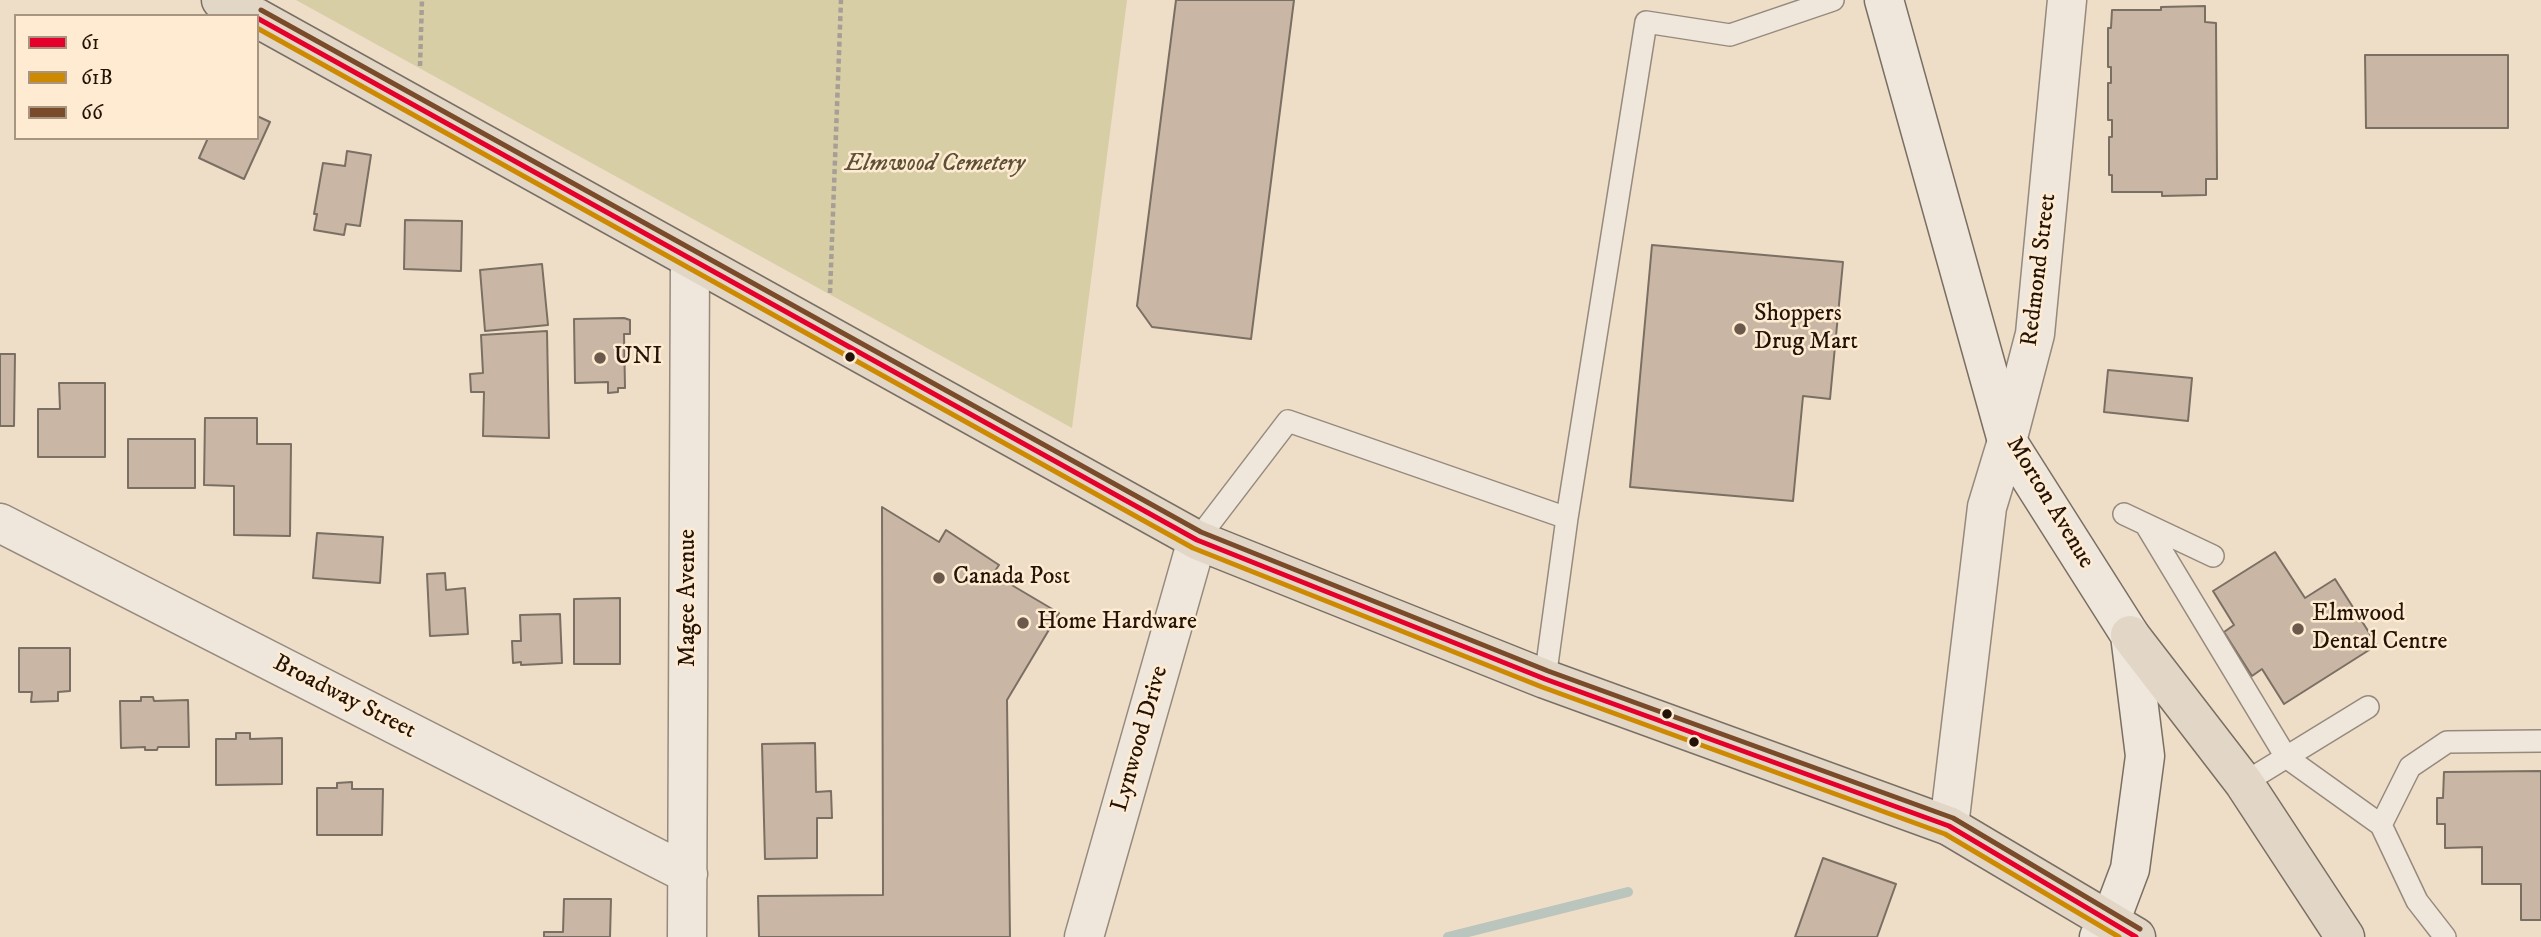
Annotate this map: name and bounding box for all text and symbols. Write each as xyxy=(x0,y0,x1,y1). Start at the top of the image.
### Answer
legend xyxy=(14,14,259,140)
text: 61 xyxy=(81,30,100,56)
text: 61B xyxy=(81,65,113,91)
text: 66 xyxy=(81,100,103,126)
park label: Elmwood Cemetery xyxy=(845,151,1025,179)
street label: Redmond Street xyxy=(2016,192,2064,348)
place label: Shoppers Drug Mart xyxy=(1754,301,1858,357)
marker: Shoppers Drug Mart xyxy=(1732,321,1748,337)
place label: UNI xyxy=(614,344,662,372)
marker: UNI xyxy=(592,350,608,366)
unlabelled marker xyxy=(843,350,857,364)
street label: Morton Avenue xyxy=(1998,432,2100,574)
street label: Magee Avenue xyxy=(675,529,703,667)
place label: Canada Post xyxy=(953,564,1070,592)
marker: Canada Post xyxy=(931,570,947,586)
place label: Elmwood Dental Centre xyxy=(2312,601,2447,657)
place label: Home Hardware xyxy=(1037,609,1197,637)
marker: Home Hardware xyxy=(1015,615,1031,631)
marker: Elmwood Dental Centre xyxy=(2290,621,2306,637)
street label: Broadway Street xyxy=(268,650,420,746)
street label: Lynwood Drive xyxy=(1106,663,1176,815)
unlabelled marker xyxy=(1660,707,1674,721)
unlabelled marker xyxy=(1687,735,1701,749)

